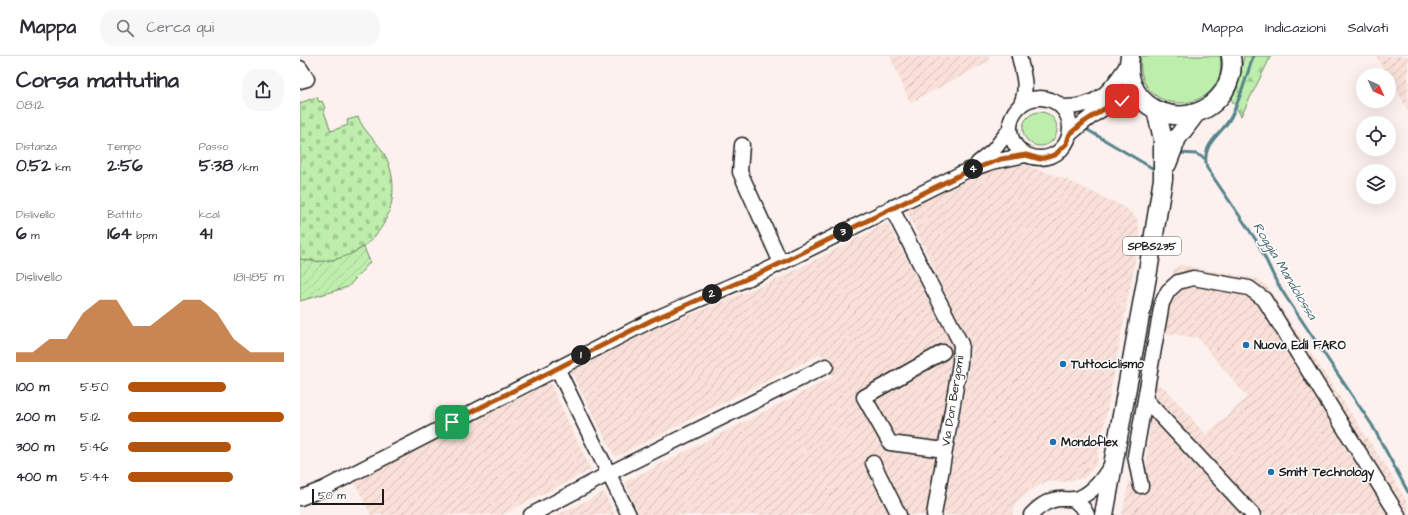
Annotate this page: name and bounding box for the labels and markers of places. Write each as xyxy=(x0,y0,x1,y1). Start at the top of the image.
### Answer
pin xyxy=(1105,84,1139,118)
pin: 4 xyxy=(963,159,983,179)
pin: 3 xyxy=(833,222,853,242)
pin: 2 xyxy=(702,284,722,304)
place label: Nuova Edil FARO xyxy=(1254,337,1346,354)
marker: Nuova Edil FARO xyxy=(1241,340,1251,350)
pin: 1 xyxy=(571,345,591,365)
place label: Tuttociclismo xyxy=(1070,356,1144,373)
marker: Tuttociclismo xyxy=(1058,359,1068,369)
pin xyxy=(435,405,469,439)
place label: Mondoflex xyxy=(1061,434,1118,451)
marker: Mondoflex xyxy=(1048,437,1058,447)
place label: Smitt Technology xyxy=(1278,464,1374,483)
marker: Smitt Technology xyxy=(1266,467,1276,477)

